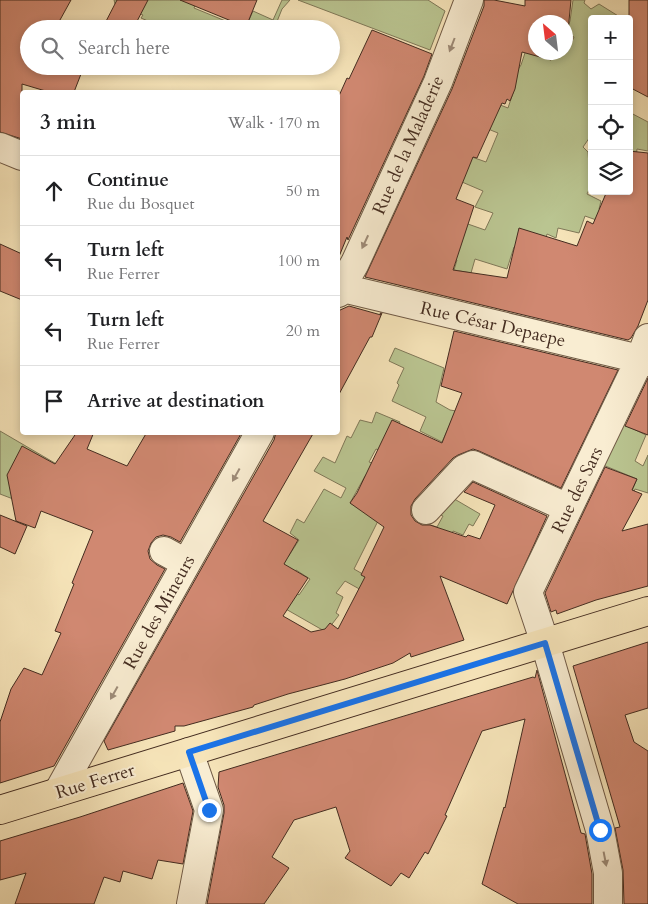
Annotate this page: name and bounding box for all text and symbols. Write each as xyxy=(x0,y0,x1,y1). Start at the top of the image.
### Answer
north arrow xyxy=(528,15,573,60)
map controls xyxy=(588,15,633,195)
button: + xyxy=(588,15,633,60)
search box xyxy=(20,20,340,75)
icon: search xyxy=(38,34,66,62)
text: Search here xyxy=(78,35,170,61)
one-way arrow xyxy=(448,38,455,53)
button: − xyxy=(588,60,633,105)
street label: Rue de la Maladerie xyxy=(367,72,450,219)
button: locate xyxy=(588,105,633,150)
text: 3 min xyxy=(40,108,96,137)
text: Walk · 170 m xyxy=(228,112,320,134)
button: layers xyxy=(588,150,633,195)
text: Continue xyxy=(87,167,169,193)
icon: ahead xyxy=(40,177,68,205)
text: 50 m xyxy=(286,180,320,202)
text: Rue du Bosquet xyxy=(87,193,195,215)
one-way arrow xyxy=(360,235,368,249)
text: Turn left xyxy=(87,237,164,263)
icon: left xyxy=(40,247,68,275)
text: 100 m xyxy=(278,250,320,272)
text: Rue Ferrer xyxy=(87,263,160,285)
street label: Rue César Depaepe xyxy=(418,296,568,353)
text: Turn left xyxy=(87,307,164,333)
icon: left xyxy=(40,317,68,345)
text: 20 m xyxy=(286,320,320,342)
text: Rue Ferrer xyxy=(87,333,160,355)
icon: arrive xyxy=(40,387,68,415)
text: Arrive at destination xyxy=(87,388,264,414)
street label: Rue des Sars xyxy=(546,443,609,538)
one-way arrow xyxy=(231,468,240,482)
street label: Rue des Mineurs xyxy=(118,551,201,674)
one-way arrow xyxy=(109,687,118,700)
street label: Rue Ferrer xyxy=(52,757,138,805)
route end xyxy=(198,799,221,822)
route start xyxy=(589,819,612,842)
one-way arrow xyxy=(602,851,610,867)

